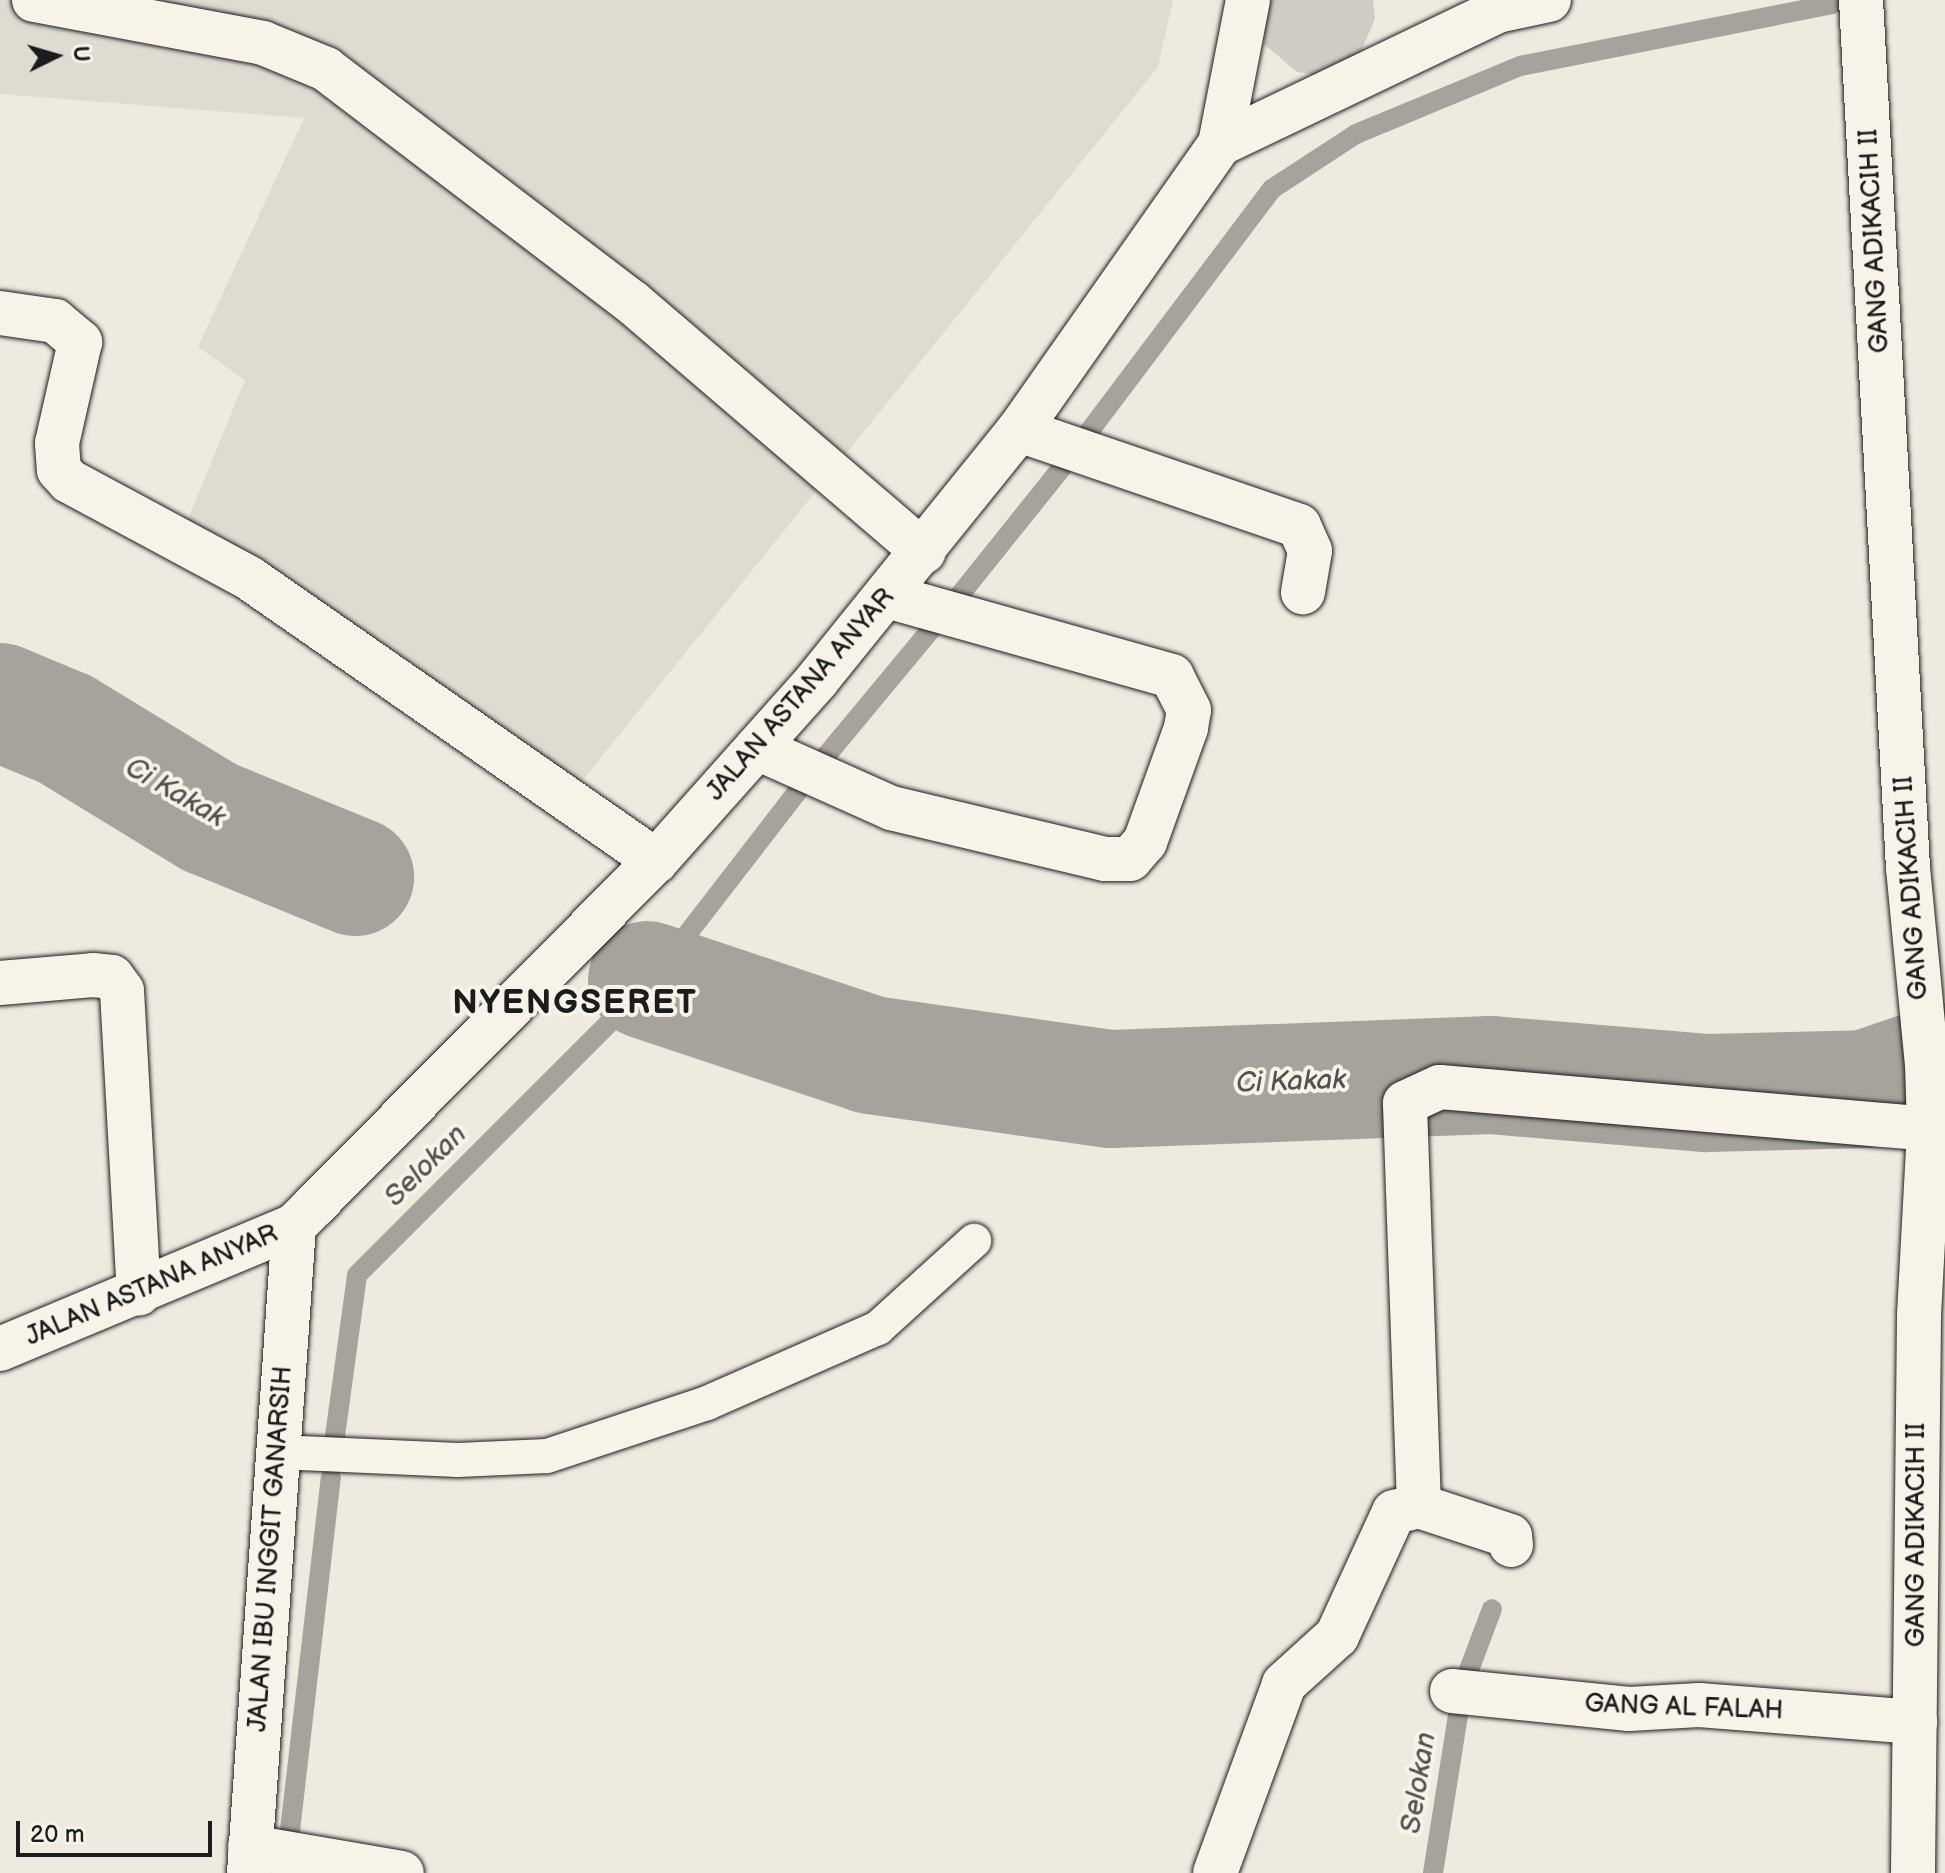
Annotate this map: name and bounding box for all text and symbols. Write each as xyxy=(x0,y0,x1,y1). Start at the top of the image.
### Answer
north arrow xyxy=(16,16,96,96)
text: U xyxy=(66,45,95,63)
street label: GANG ADIKACIH II xyxy=(1854,128,1896,354)
street label: JALAN ASTANA ANYAR xyxy=(700,583,902,807)
water label: Ci Kakak xyxy=(119,751,231,835)
street label: GANG ADIKACIH II xyxy=(1889,775,1935,1001)
district label: NYENGSERET xyxy=(452,983,698,1023)
water label: Ci Kakak xyxy=(1235,1063,1347,1101)
water label: Selokan xyxy=(378,1118,474,1214)
street label: JALAN ASTANA ANYAR xyxy=(21,1219,283,1353)
street label: JALAN IBU INGGIT GANARSIH xyxy=(243,1365,299,1733)
street label: GANG ADIKACIH II xyxy=(1901,1423,1933,1647)
street label: GANG AL FALAH xyxy=(1584,1689,1784,1727)
water label: Selokan xyxy=(1394,1730,1444,1836)
scale bar xyxy=(20,1805,216,1855)
text: 20 m xyxy=(30,1820,85,1849)

